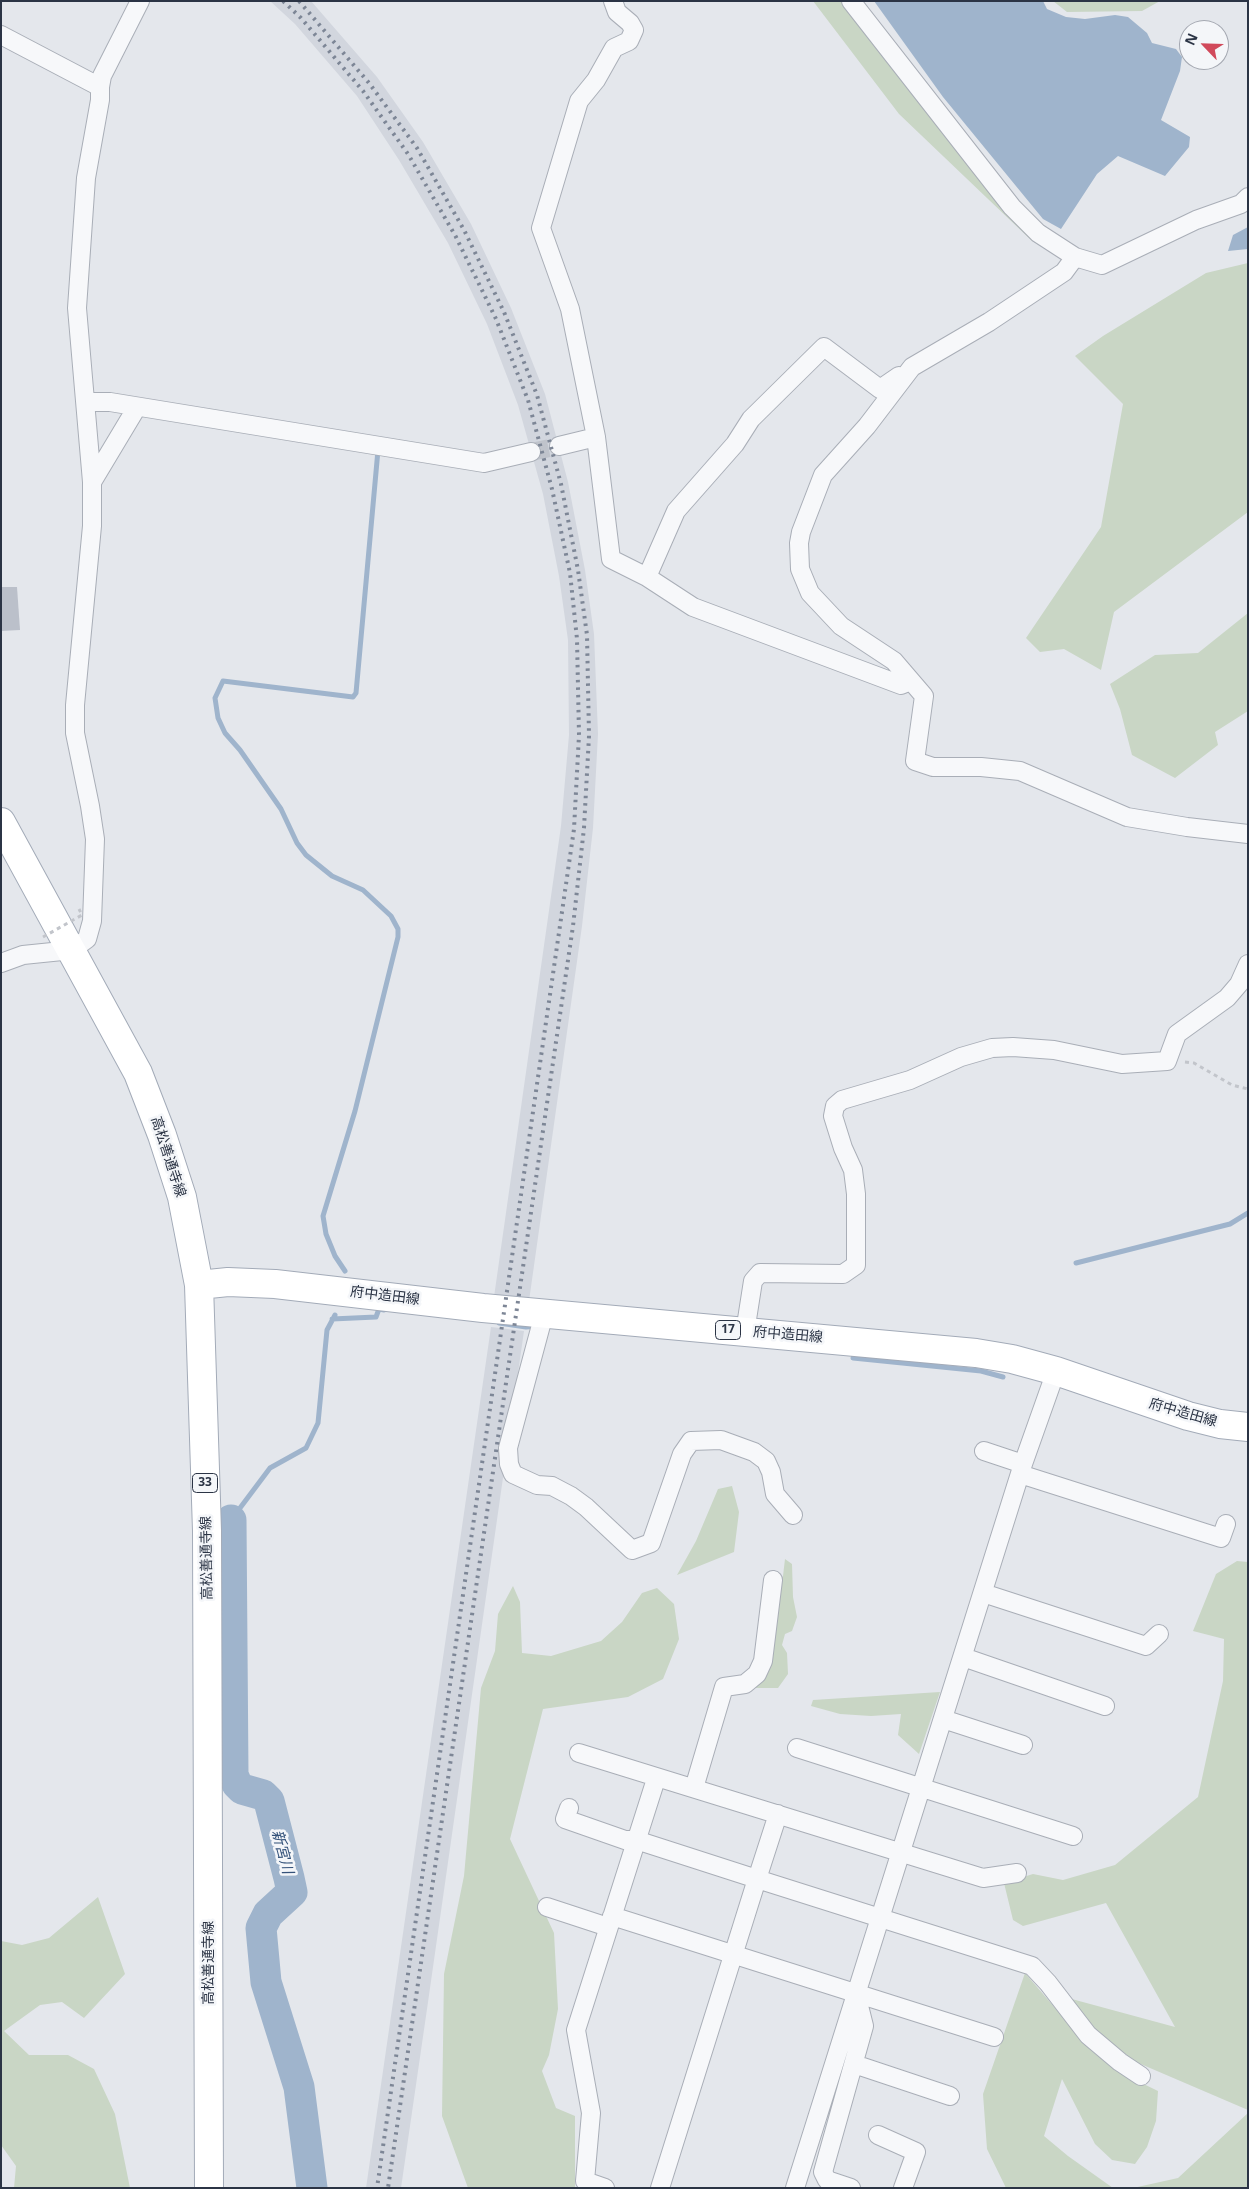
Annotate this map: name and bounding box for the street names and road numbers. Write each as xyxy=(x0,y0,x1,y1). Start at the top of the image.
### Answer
street label: 高松善通寺線 xyxy=(147,1114,189,1200)
street label: 府中造田線 xyxy=(349,1283,421,1309)
road number: 17 xyxy=(716,1320,740,1340)
street label: 府中造田線 xyxy=(752,1324,824,1346)
street label: 府中造田線 xyxy=(1147,1395,1219,1431)
road number: 33 xyxy=(192,1474,218,1492)
street label: 高松善通寺線 xyxy=(198,1516,216,1600)
street label: 高松善通寺線 xyxy=(201,1921,217,2005)

